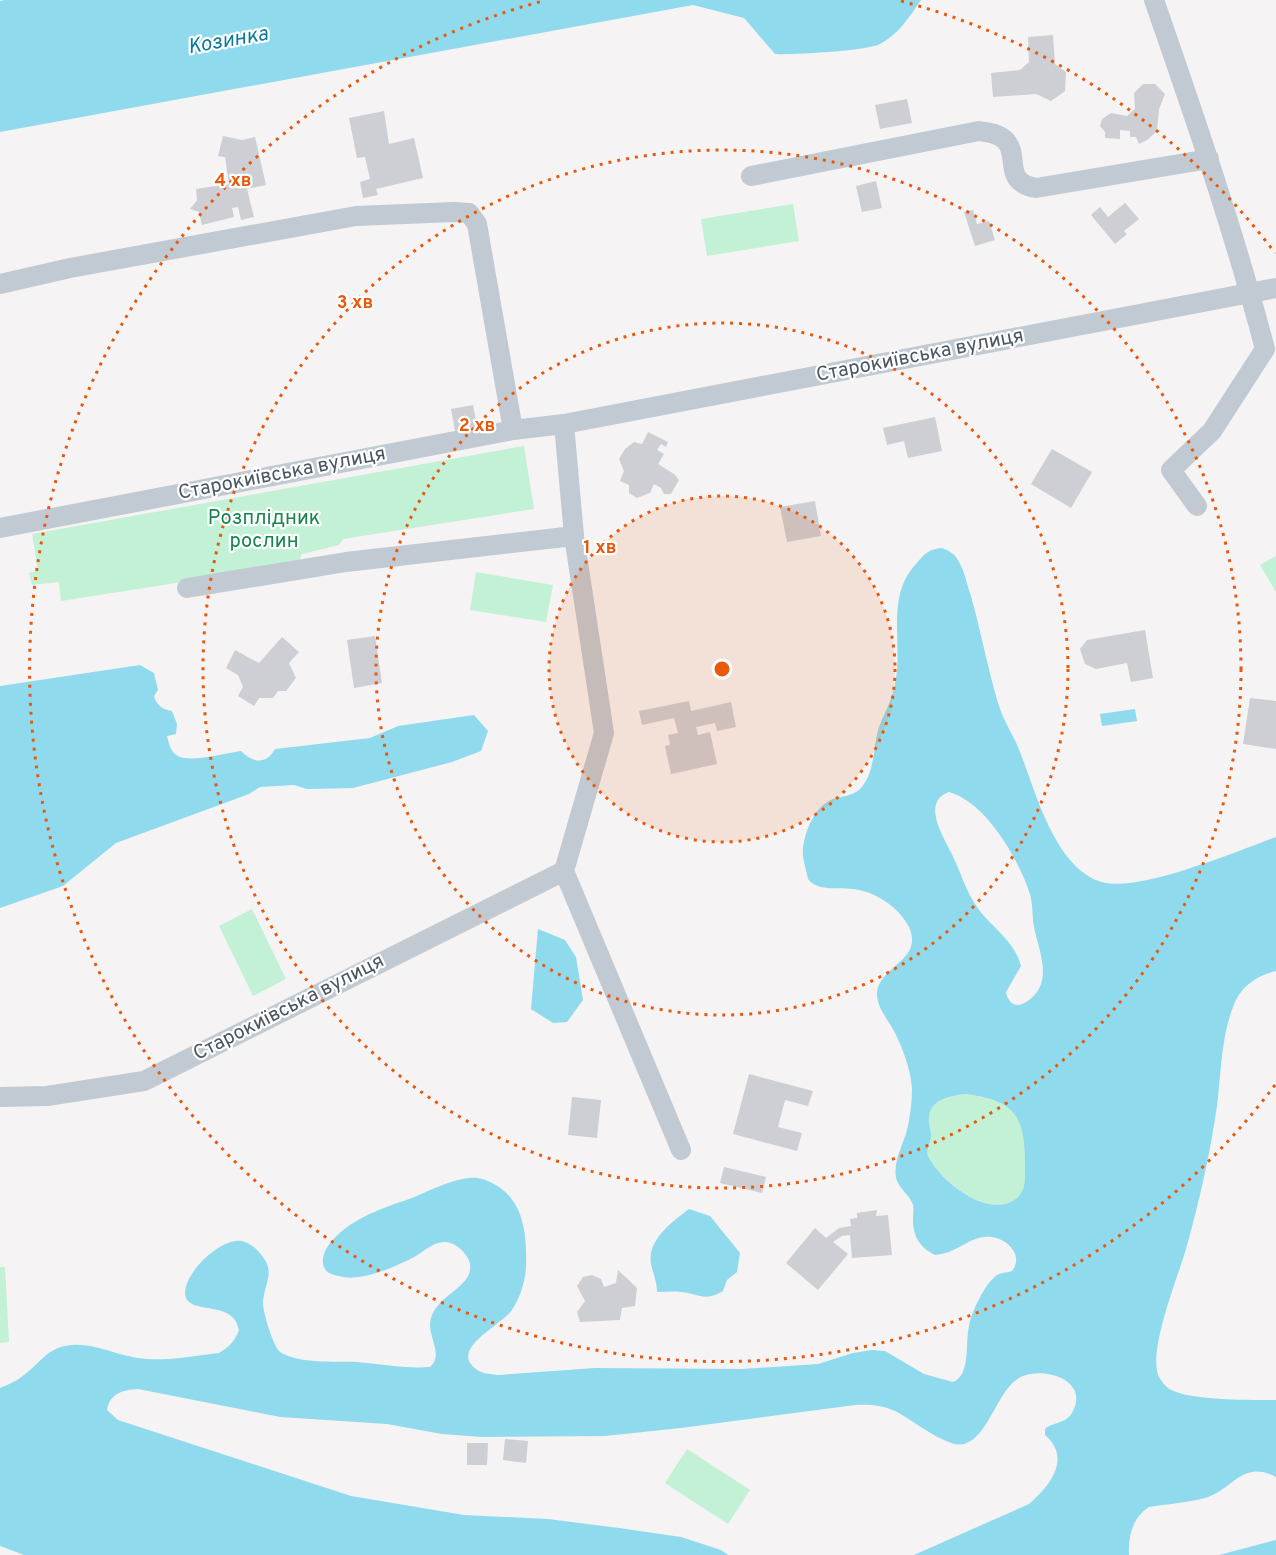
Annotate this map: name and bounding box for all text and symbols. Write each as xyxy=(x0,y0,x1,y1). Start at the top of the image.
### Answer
water label: Козинка xyxy=(186,21,270,61)
text: 4 хв xyxy=(214,170,252,193)
text: 3 хв xyxy=(337,292,373,315)
street label: Старокиївська вулиця xyxy=(814,323,1026,389)
text: 2 хв xyxy=(459,415,495,438)
street label: Старокиївська вулиця xyxy=(176,441,388,507)
park label: Розплідник рослин xyxy=(208,506,320,555)
text: 1 хв xyxy=(584,537,616,560)
centre of rings xyxy=(712,659,732,679)
street label: Старокиївська вулиця xyxy=(189,949,389,1067)

